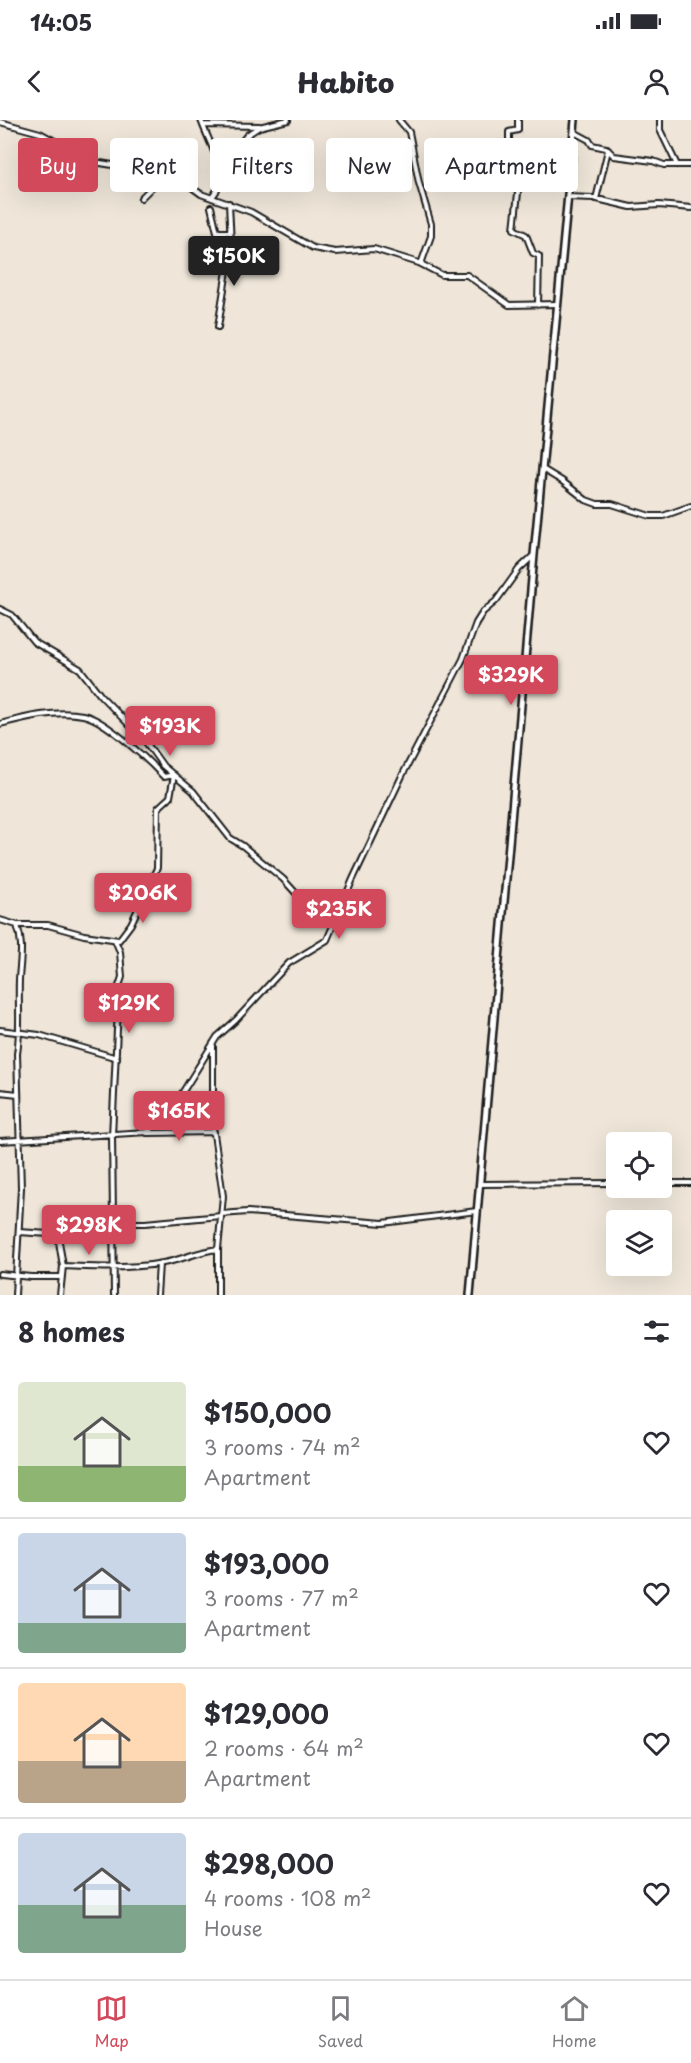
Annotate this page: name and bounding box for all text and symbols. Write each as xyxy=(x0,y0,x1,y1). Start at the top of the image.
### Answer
text: 14:05 xyxy=(30,5,92,38)
text: Habito xyxy=(297,61,394,102)
icon: back xyxy=(18,65,51,98)
icon: person xyxy=(640,65,673,98)
chip: Buy xyxy=(18,138,98,192)
chip: Rent xyxy=(110,138,198,192)
chip: Filters xyxy=(210,138,314,192)
chip: New xyxy=(326,138,412,192)
chip: Apartment xyxy=(424,138,578,192)
pin: $150K xyxy=(192,236,276,287)
text: $150K xyxy=(202,240,266,270)
pin: $329K xyxy=(469,655,553,706)
text: $329K xyxy=(478,659,544,689)
pin: $193K xyxy=(128,706,212,757)
text: $193K xyxy=(139,710,201,740)
pin: $206K xyxy=(101,873,185,924)
text: $206K xyxy=(108,877,178,907)
pin: $235K xyxy=(297,889,381,940)
text: $235K xyxy=(306,893,372,923)
pin: $129K xyxy=(87,983,171,1034)
text: $129K xyxy=(98,987,160,1017)
pin: $165K xyxy=(137,1091,221,1142)
text: $165K xyxy=(147,1095,211,1125)
map controls xyxy=(606,1132,672,1276)
button: locate xyxy=(606,1132,672,1198)
pin: $298K xyxy=(47,1205,131,1256)
text: $298K xyxy=(56,1209,122,1239)
button: layers xyxy=(606,1210,672,1276)
text: 8 homes xyxy=(18,1312,125,1351)
icon: filters xyxy=(640,1315,673,1348)
text: $150,000 xyxy=(204,1393,332,1432)
icon: home xyxy=(66,1406,138,1478)
icon: heart xyxy=(640,1426,673,1459)
text: 3 rooms · 74 m² xyxy=(204,1432,361,1462)
text: Apartment xyxy=(204,1462,311,1492)
text: $193,000 xyxy=(204,1544,329,1583)
icon: home xyxy=(66,1557,138,1629)
icon: heart xyxy=(640,1577,673,1610)
text: 3 rooms · 77 m² xyxy=(204,1583,359,1613)
text: Apartment xyxy=(204,1613,311,1643)
text: $129,000 xyxy=(204,1694,329,1733)
icon: home xyxy=(66,1707,138,1779)
icon: heart xyxy=(640,1727,673,1760)
text: 2 rooms · 64 m² xyxy=(204,1733,364,1763)
text: Apartment xyxy=(204,1763,311,1793)
text: $298,000 xyxy=(204,1844,334,1883)
icon: home xyxy=(66,1857,138,1929)
icon: heart xyxy=(640,1877,673,1910)
text: 4 rooms · 108 m² xyxy=(204,1883,371,1913)
text: House xyxy=(204,1913,263,1943)
tab: Map xyxy=(94,1992,129,2052)
tab: Saved xyxy=(318,1992,363,2052)
tab: Home xyxy=(552,1992,597,2052)

